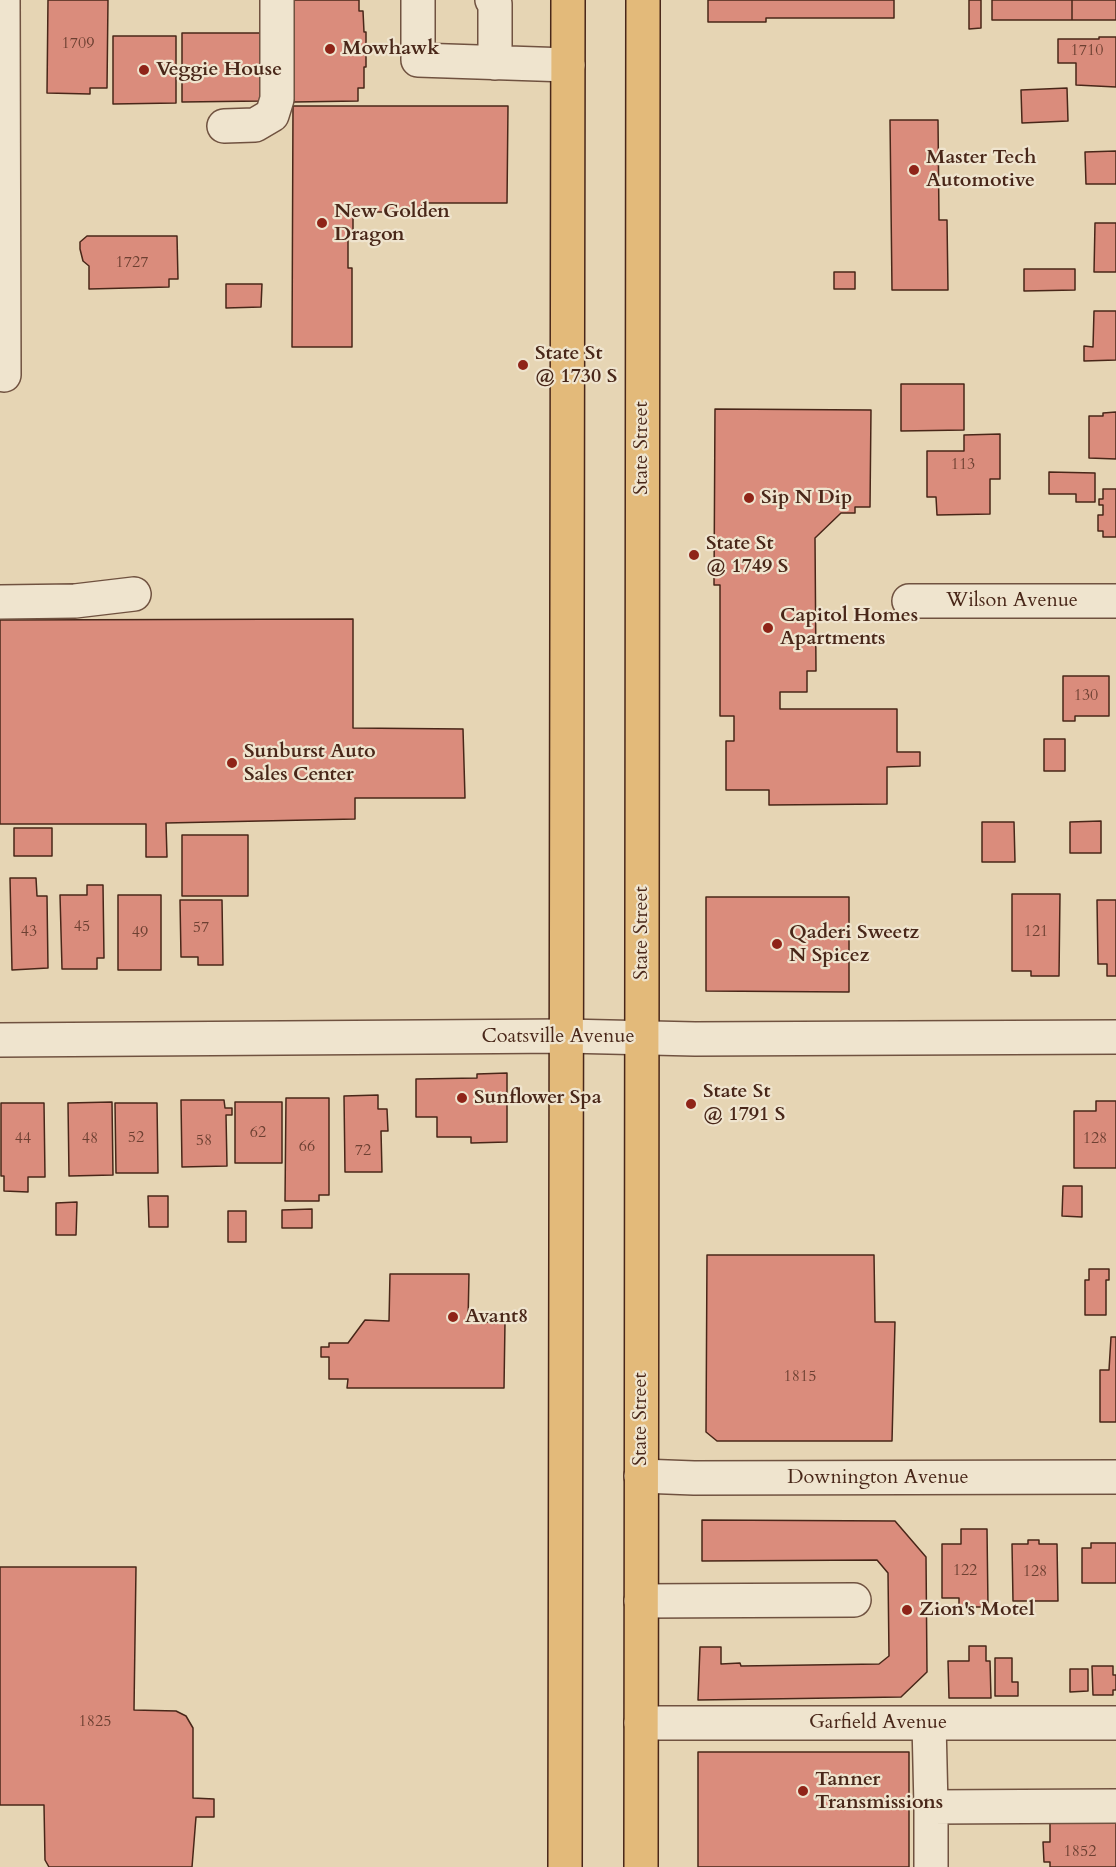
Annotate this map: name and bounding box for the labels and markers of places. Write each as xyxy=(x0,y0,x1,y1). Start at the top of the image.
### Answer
place label: Mowhawk xyxy=(342,37,440,61)
marker: Mowhawk xyxy=(323,42,337,56)
place label: Veggie House xyxy=(156,58,282,82)
marker: Veggie House xyxy=(137,63,151,77)
place label: Master Tech Automotive xyxy=(926,146,1036,193)
marker: Master Tech Automotive xyxy=(907,163,921,177)
place label: New Golden Dragon xyxy=(334,200,450,247)
marker: New Golden Dragon xyxy=(315,216,329,230)
place label: State St @ 1730 S xyxy=(535,342,617,389)
marker: State St @ 1730 S xyxy=(516,358,530,372)
place label: Sip N Dip xyxy=(761,486,852,510)
marker: Sip N Dip xyxy=(742,491,756,505)
place label: State St @ 1749 S xyxy=(706,532,788,579)
marker: State St @ 1749 S xyxy=(687,548,701,562)
place label: Capitol Homes Apartments xyxy=(780,604,918,651)
marker: Capitol Homes Apartments xyxy=(761,621,775,635)
place label: Sunburst Auto Sales Center xyxy=(244,740,376,787)
marker: Sunburst Auto Sales Center xyxy=(225,756,239,770)
place label: Qaderi Sweetz N Spicez xyxy=(789,921,919,968)
marker: Qaderi Sweetz N Spicez xyxy=(770,937,784,951)
place label: State St @ 1791 S xyxy=(703,1080,785,1127)
place label: Sunflower Spa xyxy=(474,1086,602,1110)
marker: Sunflower Spa xyxy=(455,1091,469,1105)
marker: State St @ 1791 S xyxy=(684,1097,698,1111)
place label: Avant8 xyxy=(465,1305,528,1329)
marker: Avant8 xyxy=(446,1310,460,1324)
place label: Zion's Motel xyxy=(919,1598,1034,1622)
marker: Zion's Motel xyxy=(900,1603,914,1617)
place label: Tanner Transmissions xyxy=(815,1768,943,1815)
marker: Tanner Transmissions xyxy=(796,1784,810,1798)

